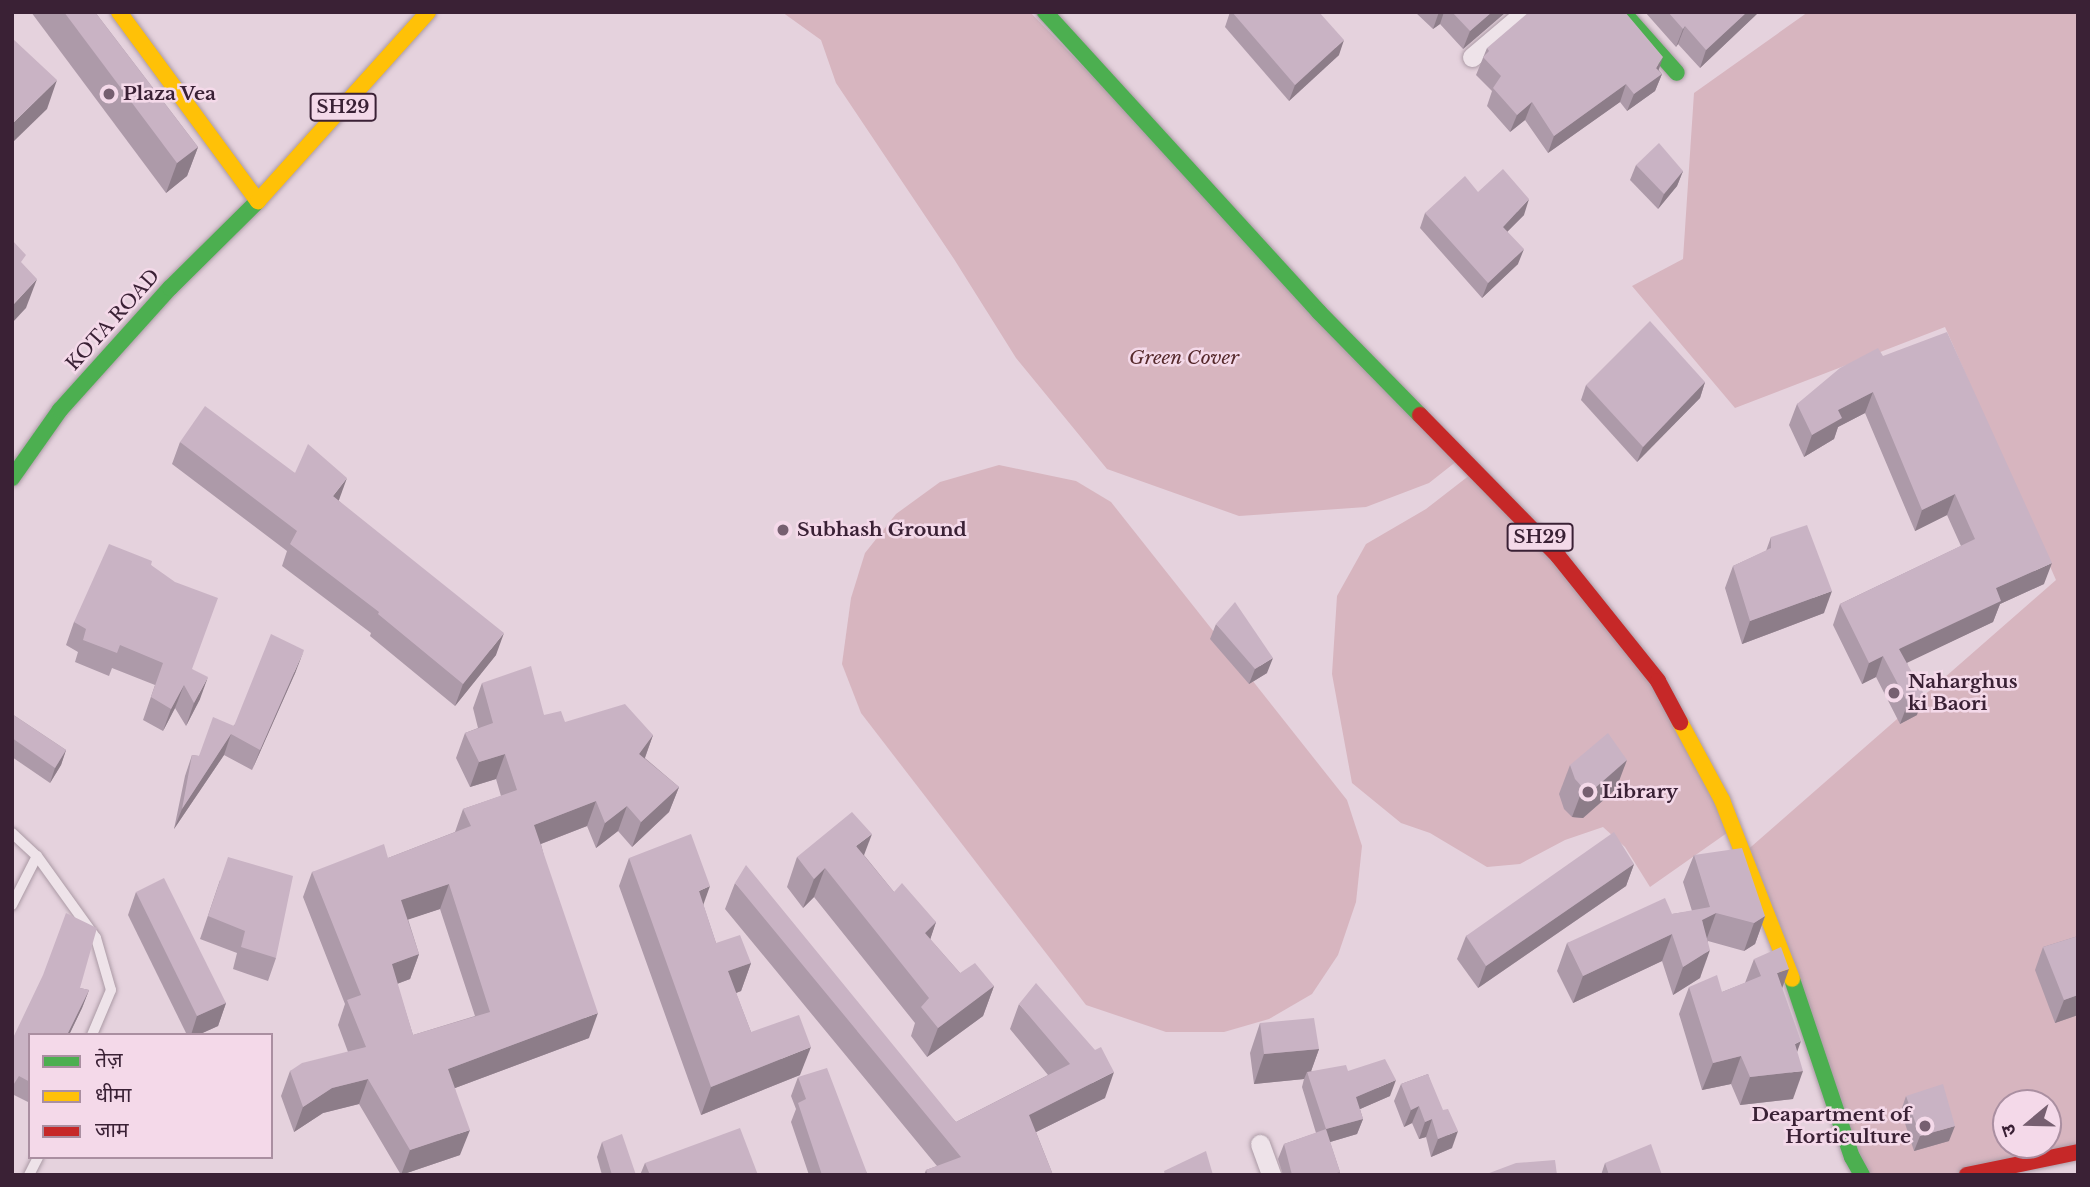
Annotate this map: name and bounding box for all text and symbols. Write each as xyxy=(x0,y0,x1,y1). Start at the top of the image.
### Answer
place label: Plaza Vea xyxy=(123,83,217,105)
marker: Plaza Vea xyxy=(101,86,117,102)
road number: SH29 xyxy=(308,92,378,122)
street label: KOTA ROAD xyxy=(61,264,165,376)
park label: Green Cover xyxy=(1129,347,1239,369)
place label: Subhash Ground xyxy=(797,519,967,541)
marker: Subhash Ground xyxy=(775,522,791,538)
road number: SH29 xyxy=(1505,522,1575,552)
place label: Naharghus ki Baori xyxy=(1908,671,2018,715)
marker: Naharghus ki Baori xyxy=(1886,685,1902,701)
place label: Library xyxy=(1602,781,1678,803)
marker: Library xyxy=(1580,784,1596,800)
legend xyxy=(28,1033,273,1159)
text: तेज़ xyxy=(95,1047,123,1073)
text: धीमा xyxy=(95,1082,131,1108)
north arrow xyxy=(1992,1089,2062,1159)
place label: Deapartment of Horticulture xyxy=(1751,1104,1911,1148)
text: जाम xyxy=(95,1117,129,1143)
marker: Deapartment of Horticulture xyxy=(1917,1118,1933,1134)
text: उ xyxy=(1996,1121,2021,1139)

